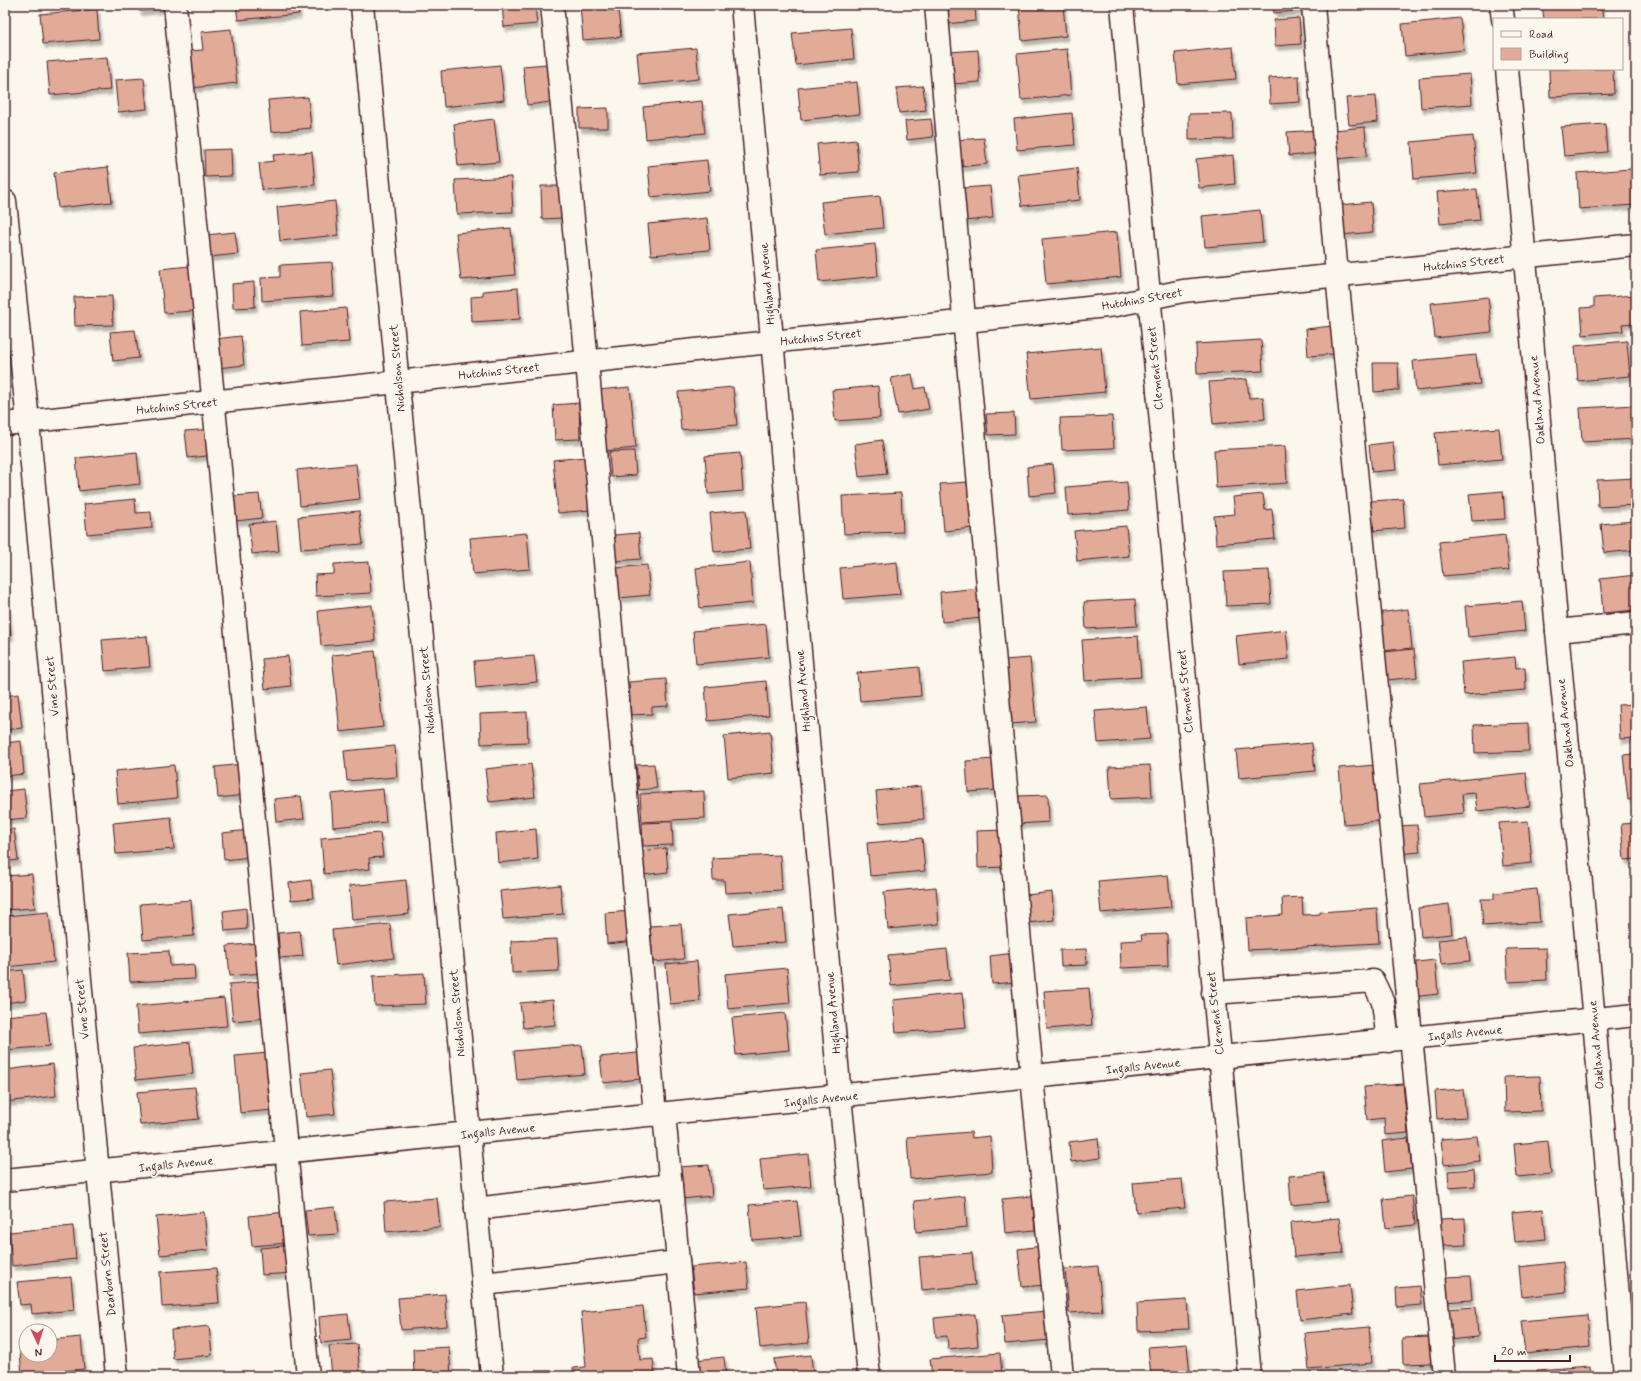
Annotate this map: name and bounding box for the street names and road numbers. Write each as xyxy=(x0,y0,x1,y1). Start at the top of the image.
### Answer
street label: Highland Avenue xyxy=(756,242,781,326)
street label: Hutchins Street xyxy=(1423,252,1506,276)
street label: Hutchins Street xyxy=(1101,285,1184,315)
street label: Nicholson Street xyxy=(386,323,410,412)
street label: Clement Street xyxy=(1144,325,1168,411)
street label: Hutchins Street xyxy=(780,326,863,350)
street label: Oakland Avenue xyxy=(1526,355,1550,445)
street label: Hutchins Street xyxy=(458,360,541,384)
street label: Hutchins Street xyxy=(136,395,219,419)
street label: Nicholson Street xyxy=(416,645,440,734)
street label: Clement Street xyxy=(1174,648,1198,734)
street label: Highland Avenue xyxy=(792,649,817,733)
street label: Vine Street xyxy=(42,655,64,717)
street label: Oakland Avenue xyxy=(1553,678,1579,768)
street label: Nicholson Street xyxy=(446,968,470,1057)
street label: Clement Street xyxy=(1204,970,1228,1056)
street label: Highland Avenue xyxy=(822,971,847,1055)
street label: Vine Street xyxy=(72,978,94,1040)
street label: Oakland Avenue xyxy=(1585,1000,1609,1090)
street label: Ingalls Avenue xyxy=(1427,1022,1503,1047)
street label: Ingalls Avenue xyxy=(1105,1055,1181,1080)
street label: Ingalls Avenue xyxy=(783,1088,859,1113)
street label: Ingalls Avenue xyxy=(460,1120,536,1145)
street label: Ingalls Avenue xyxy=(138,1153,214,1178)
street label: Dearborn Street xyxy=(96,1230,120,1317)

